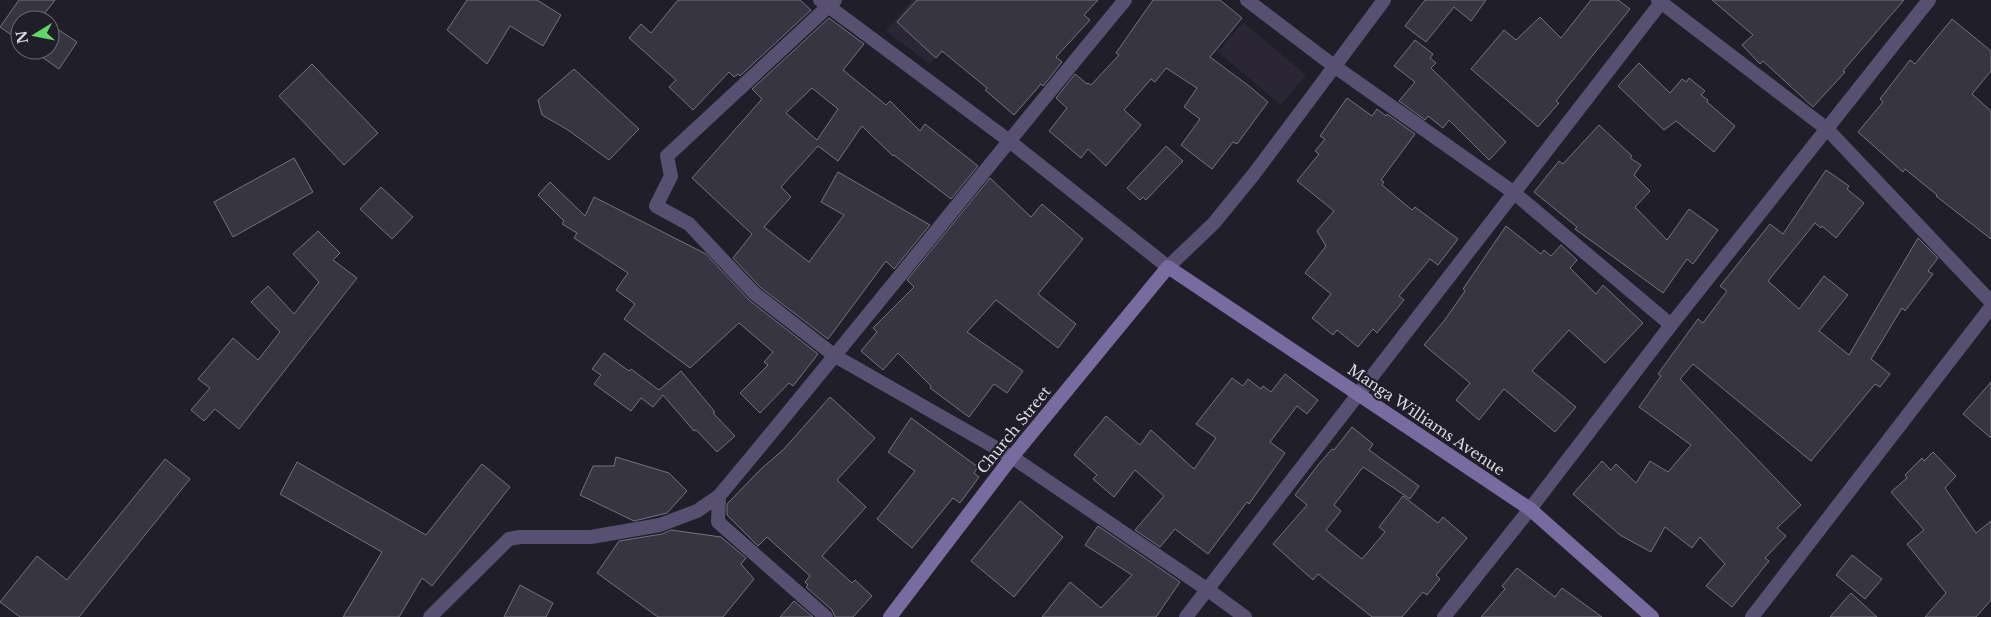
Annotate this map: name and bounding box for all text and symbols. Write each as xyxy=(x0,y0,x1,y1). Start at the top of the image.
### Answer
north arrow xyxy=(10,10,60,60)
text: N xyxy=(12,29,32,45)
street label: Manga Williams Avenue xyxy=(1344,360,1508,479)
street label: Church Street xyxy=(973,382,1055,477)

